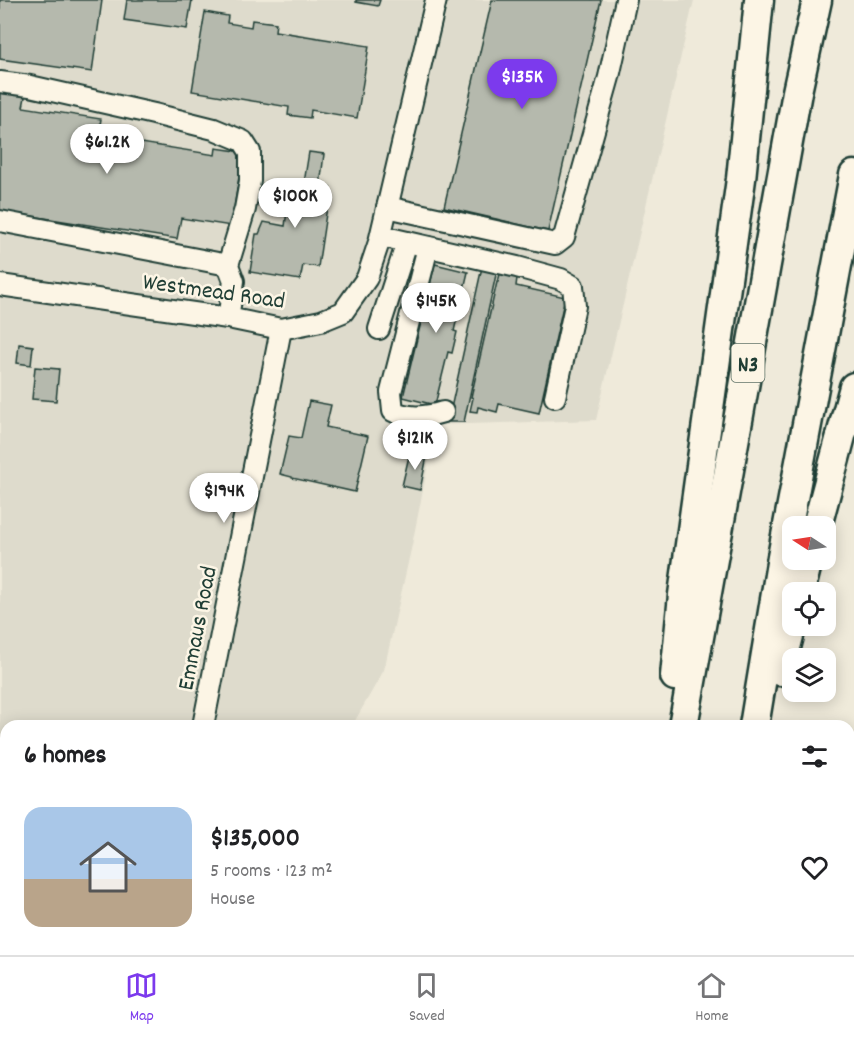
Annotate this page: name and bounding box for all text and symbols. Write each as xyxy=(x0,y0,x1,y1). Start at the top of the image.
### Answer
pin: $135K xyxy=(480,59,564,110)
text: $135K xyxy=(501,64,543,92)
pin: $61.2K xyxy=(58,124,156,175)
text: $61.2K xyxy=(84,129,130,157)
pin: $100K xyxy=(253,178,337,229)
text: $100K xyxy=(272,183,318,211)
street label: Westmead Road xyxy=(140,266,287,320)
pin: $145K xyxy=(394,283,478,334)
text: $145K xyxy=(415,288,457,316)
road number: N3 xyxy=(732,344,764,382)
pin: $121K xyxy=(373,420,457,471)
text: $121K xyxy=(397,425,433,453)
pin: $194K xyxy=(182,473,266,524)
text: $194K xyxy=(203,478,245,506)
north arrow xyxy=(782,516,836,570)
map controls xyxy=(782,516,836,702)
street label: Emmaus Road xyxy=(170,564,228,694)
button: locate xyxy=(782,582,836,636)
button: layers xyxy=(782,648,836,702)
text: 6 homes xyxy=(24,738,106,775)
icon: filters xyxy=(798,740,831,773)
text: $135,000 xyxy=(210,821,300,858)
icon: home xyxy=(72,831,144,903)
icon: heart xyxy=(798,851,831,884)
text: 5 rooms · 123 m² xyxy=(210,858,333,886)
text: House xyxy=(210,886,255,914)
tab: Map xyxy=(125,969,158,1028)
tab: Saved xyxy=(409,969,445,1028)
tab: Home xyxy=(695,969,729,1028)

